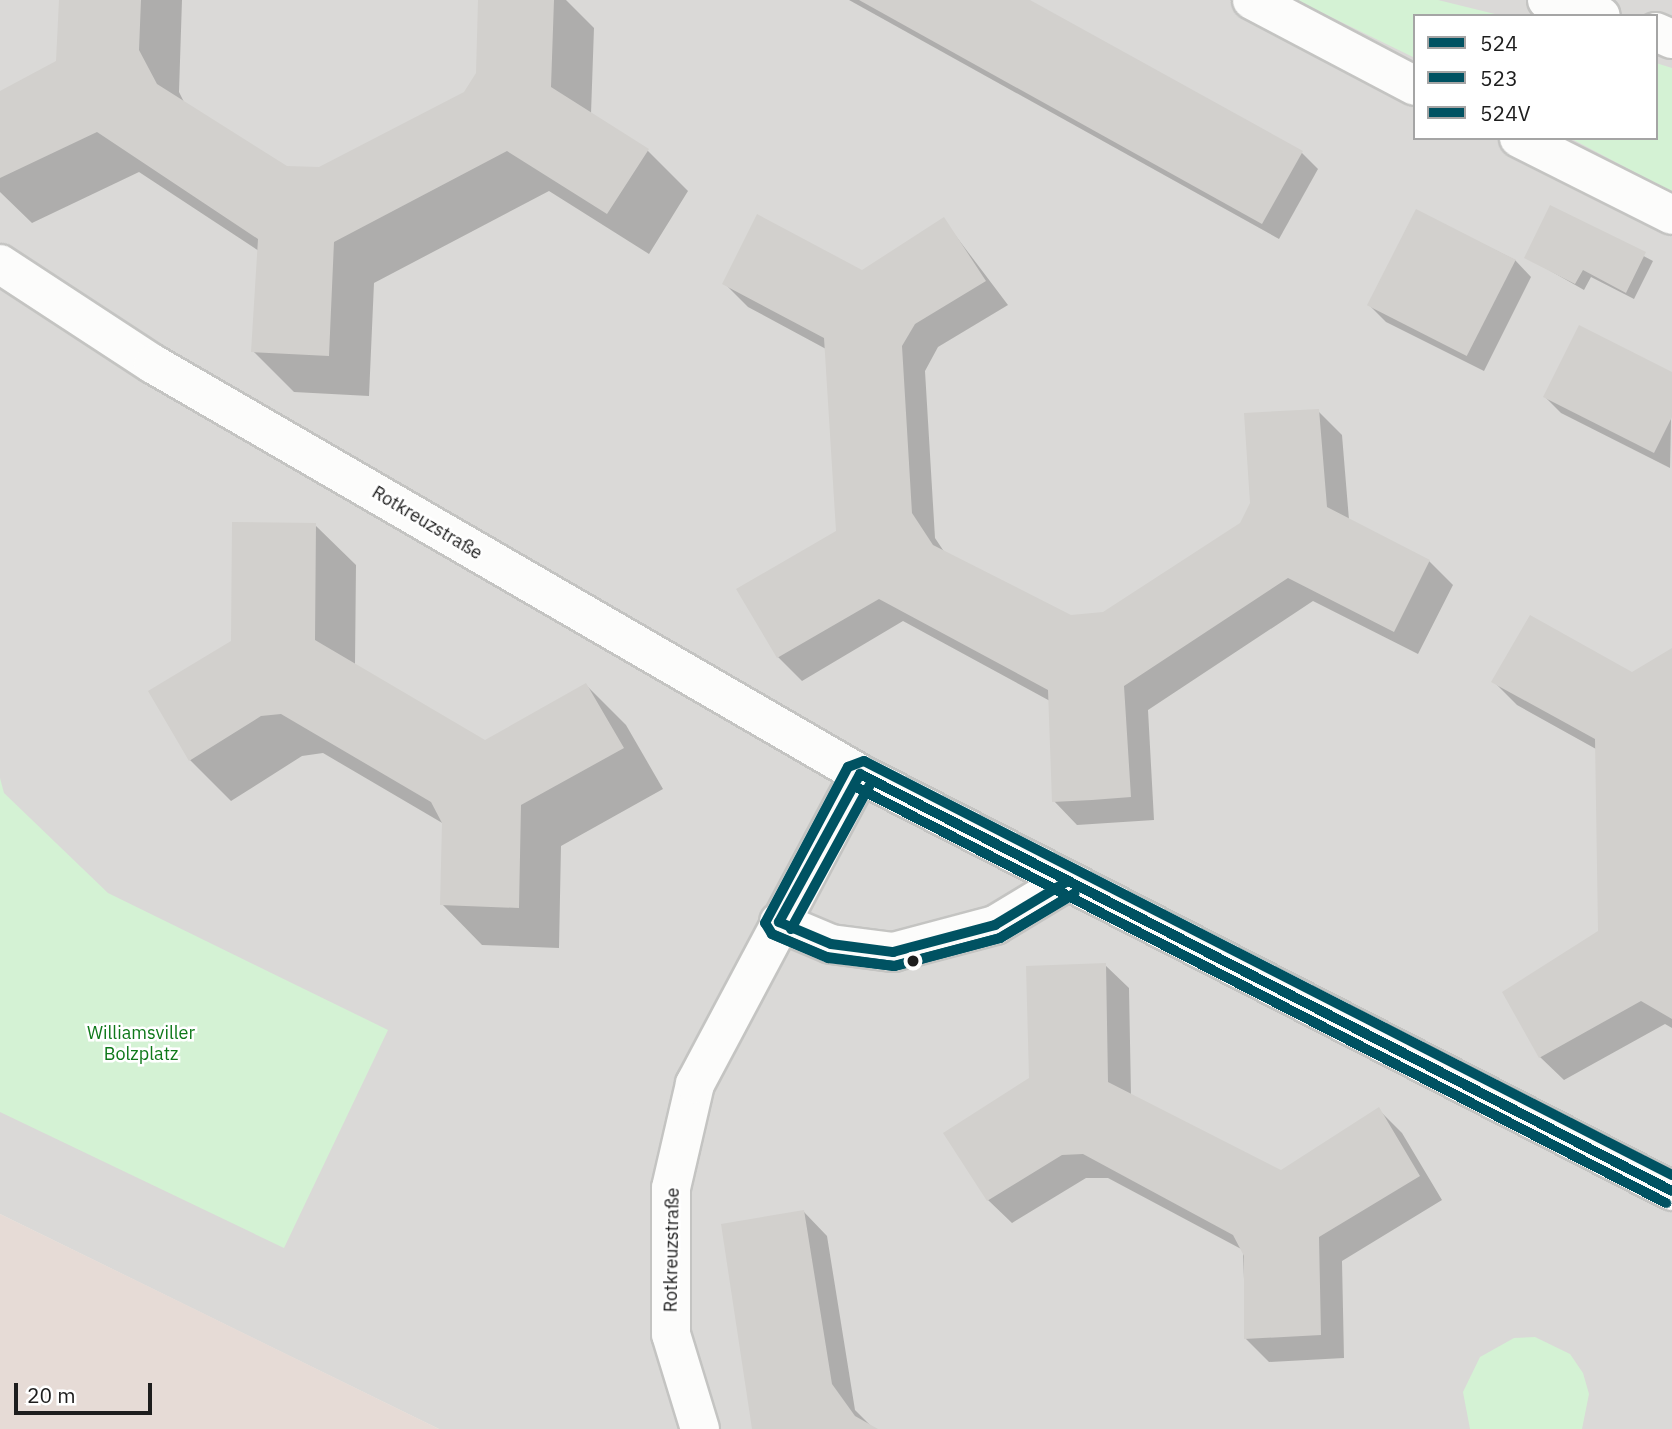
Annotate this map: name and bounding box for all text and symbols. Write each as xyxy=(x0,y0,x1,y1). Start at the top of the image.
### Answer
legend xyxy=(1413,14,1658,140)
text: 524 xyxy=(1480,29,1518,57)
text: 523 xyxy=(1480,64,1518,92)
text: 524V xyxy=(1480,99,1531,127)
street label: Rotkreuzstraße xyxy=(368,482,486,564)
unlabelled marker xyxy=(906,954,920,968)
park label: Williamsviller Bolzplatz xyxy=(87,1023,195,1066)
street label: Rotkreuzstraße xyxy=(660,1188,684,1312)
scale bar xyxy=(18,1370,156,1414)
text: 20 m xyxy=(27,1381,76,1409)

